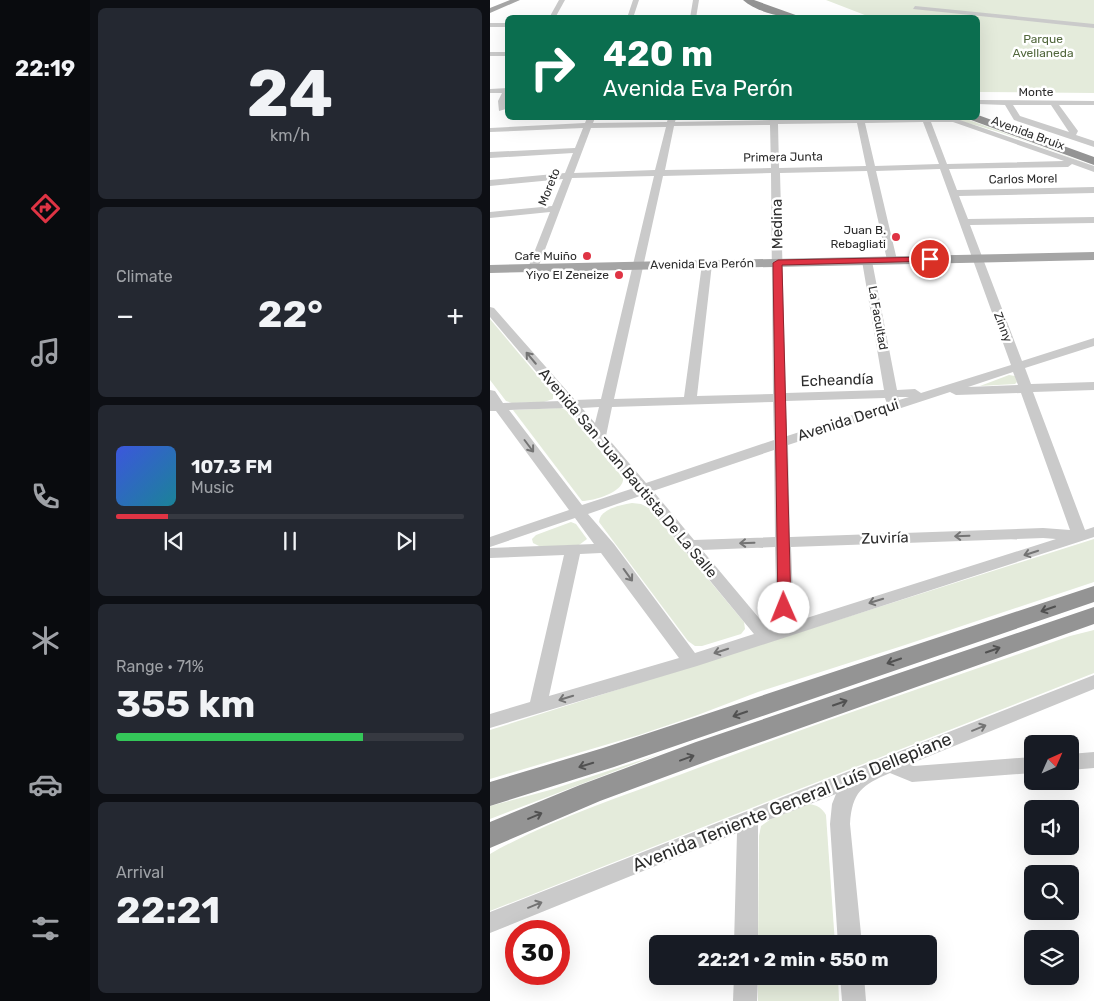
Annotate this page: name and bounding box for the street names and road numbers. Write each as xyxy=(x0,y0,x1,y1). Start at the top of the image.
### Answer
street label: Monte xyxy=(1018,85,1054,99)
street label: Avenida Bruix xyxy=(989,113,1067,153)
street label: Primera Junta xyxy=(743,149,823,165)
street label: Moreto xyxy=(535,166,563,208)
street label: Carlos Morel xyxy=(989,171,1057,187)
street label: Medina xyxy=(768,199,786,249)
street label: Avenida Eva Perón xyxy=(650,256,754,272)
street label: La Facultad xyxy=(865,285,891,351)
street label: Zinny xyxy=(991,310,1015,344)
street label: Avenida San Juan Bautista De La Salle xyxy=(535,365,721,581)
street label: Echeandía xyxy=(800,370,874,390)
street label: Avenida Derqui xyxy=(795,395,901,445)
street label: Zuviría xyxy=(861,528,909,548)
street label: Avenida Teniente General Luís Dellepiane xyxy=(629,728,955,876)

